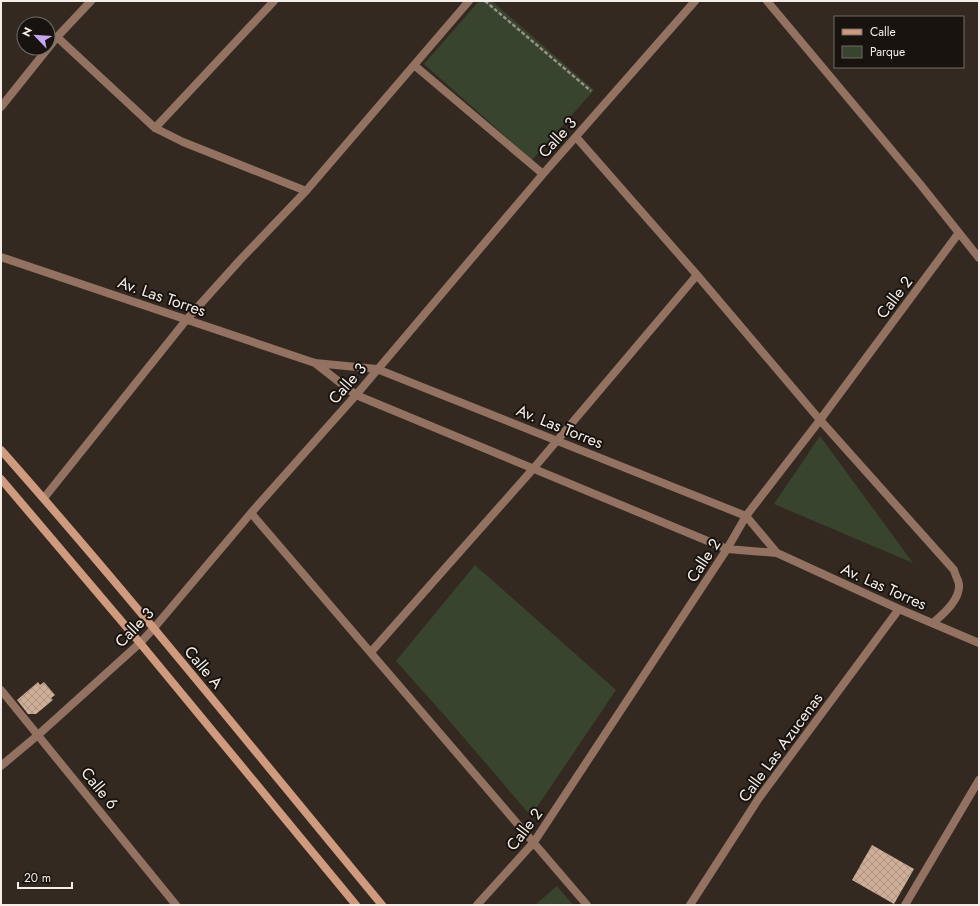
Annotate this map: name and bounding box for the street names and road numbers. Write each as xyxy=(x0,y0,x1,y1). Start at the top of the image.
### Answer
street label: Calle 3 xyxy=(533,112,582,163)
street label: Av. Las Torres xyxy=(115,271,209,322)
street label: Calle 2 xyxy=(871,271,918,323)
street label: Calle 3 xyxy=(323,358,372,409)
street label: Av. Las Torres xyxy=(513,399,607,454)
street label: Calle 2 xyxy=(681,534,726,587)
street label: Av. Las Torres xyxy=(837,557,930,616)
street label: Calle 3 xyxy=(109,602,159,653)
street label: Calle A xyxy=(179,641,229,694)
street label: Calle Las Azucenas xyxy=(733,688,828,807)
street label: Calle 6 xyxy=(75,762,124,814)
street label: Calle 2 xyxy=(501,803,548,855)

